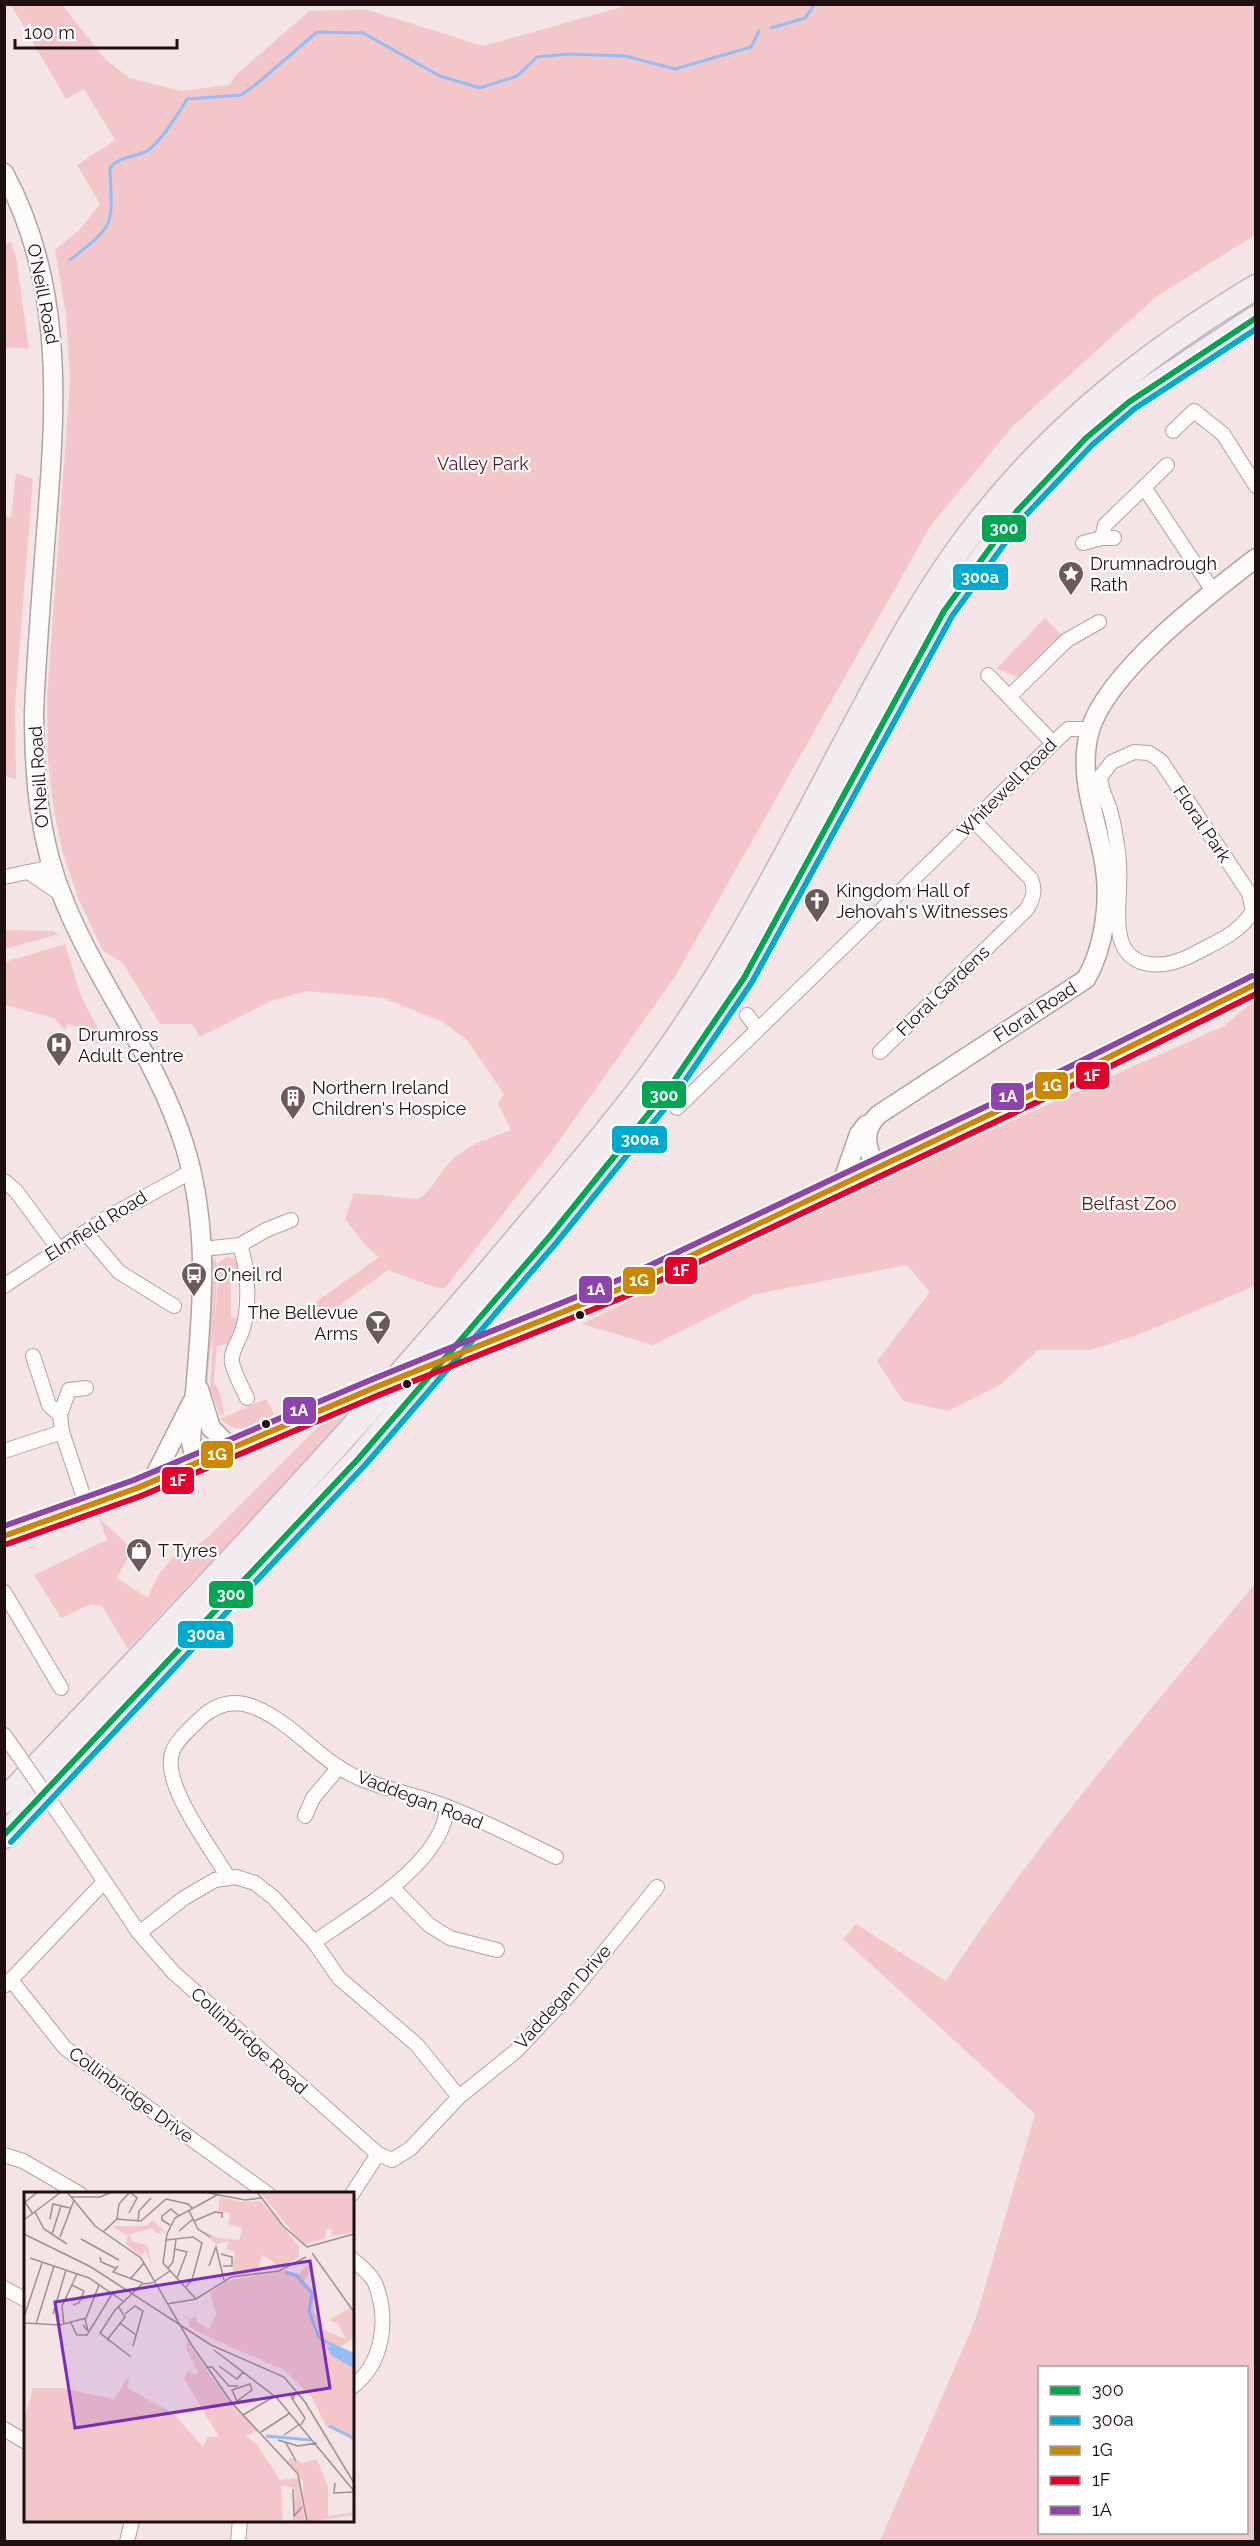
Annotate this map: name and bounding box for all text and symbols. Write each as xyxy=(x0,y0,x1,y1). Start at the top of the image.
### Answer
scale bar xyxy=(15,12,177,50)
text: 100 m xyxy=(24,22,75,43)
street label: O'Neill Road xyxy=(23,242,64,346)
park label: Valley Park xyxy=(437,453,529,474)
line badge: 300 xyxy=(981,514,1027,543)
text: 300 xyxy=(990,519,1018,538)
place label: Drumnadrough Rath xyxy=(1090,553,1217,595)
place icon: Drumnadrough Rath xyxy=(1056,559,1086,597)
line badge: 300a xyxy=(952,563,1009,591)
text: 300a xyxy=(961,568,999,587)
street label: O'Neill Road xyxy=(24,725,53,829)
street label: Whitewell Road xyxy=(953,734,1061,842)
street label: Floral Park xyxy=(1169,781,1236,866)
place label: Kingdom Hall of Jehovah's Witnesses xyxy=(836,880,1008,922)
church icon: Kingdom Hall of Jehovah's Witnesses xyxy=(802,886,832,924)
street label: Floral Gardens xyxy=(892,941,994,1040)
street label: Floral Road xyxy=(989,977,1080,1046)
place label: Drumross Adult Centre xyxy=(78,1024,184,1066)
hospital icon: Drumross Adult Centre xyxy=(44,1030,74,1068)
line badge: 1F xyxy=(1075,1061,1110,1090)
text: 1F xyxy=(1083,1066,1101,1085)
line badge: 1G xyxy=(1034,1071,1069,1100)
text: 1G xyxy=(1042,1076,1062,1095)
place label: Northern Ireland Children's Hospice xyxy=(312,1077,467,1119)
line badge: 300 xyxy=(641,1080,687,1109)
line badge: 1A xyxy=(990,1082,1025,1111)
building icon: Northern Ireland Children's Hospice xyxy=(278,1083,308,1121)
text: 300 xyxy=(650,1086,678,1105)
text: 1A xyxy=(999,1087,1018,1106)
line badge: 300a xyxy=(611,1125,668,1154)
text: 300a xyxy=(621,1130,659,1149)
street label: Elmfield Road xyxy=(41,1186,150,1265)
park label: Belfast Zoo xyxy=(1082,1193,1177,1214)
line badge: 1F xyxy=(664,1256,698,1285)
bus stop icon: O'neil rd xyxy=(179,1260,209,1298)
text: 1F xyxy=(672,1261,690,1280)
place label: O'neil rd xyxy=(214,1264,282,1285)
line badge: 1G xyxy=(622,1266,656,1295)
text: 1G xyxy=(629,1271,649,1290)
line badge: 1A xyxy=(578,1275,613,1304)
text: 1A xyxy=(587,1280,606,1299)
place label: The Bellevue Arms xyxy=(248,1302,358,1344)
bar icon: The Bellevue Arms xyxy=(363,1308,393,1346)
unlabelled marker xyxy=(574,1309,586,1321)
unlabelled marker xyxy=(401,1378,413,1390)
line badge: 1A xyxy=(282,1396,317,1425)
text: 1A xyxy=(290,1401,309,1420)
unlabelled marker xyxy=(260,1418,272,1430)
line badge: 1G xyxy=(200,1440,234,1469)
text: 1G xyxy=(207,1445,227,1464)
line badge: 1F xyxy=(161,1466,195,1495)
text: 1F xyxy=(169,1471,187,1490)
shop icon: T Tyres xyxy=(124,1536,154,1574)
place label: T Tyres xyxy=(158,1540,217,1561)
line badge: 300 xyxy=(208,1580,254,1609)
text: 300 xyxy=(217,1585,245,1604)
line badge: 300a xyxy=(177,1620,234,1649)
text: 300a xyxy=(187,1625,225,1644)
street label: Vaddegan Road xyxy=(354,1766,486,1833)
street label: Vaddegan Drive xyxy=(510,1940,615,2053)
street label: Collinbridge Road xyxy=(187,1983,312,2098)
street label: Collinbridge Drive xyxy=(65,2042,198,2147)
inset map xyxy=(24,2192,354,2522)
legend xyxy=(1038,2366,1248,2534)
text: 300 xyxy=(1092,2379,1124,2400)
text: 300a xyxy=(1092,2409,1133,2430)
text: 1G xyxy=(1092,2439,1113,2460)
text: 1F xyxy=(1092,2469,1110,2490)
text: 1A xyxy=(1092,2499,1112,2520)

